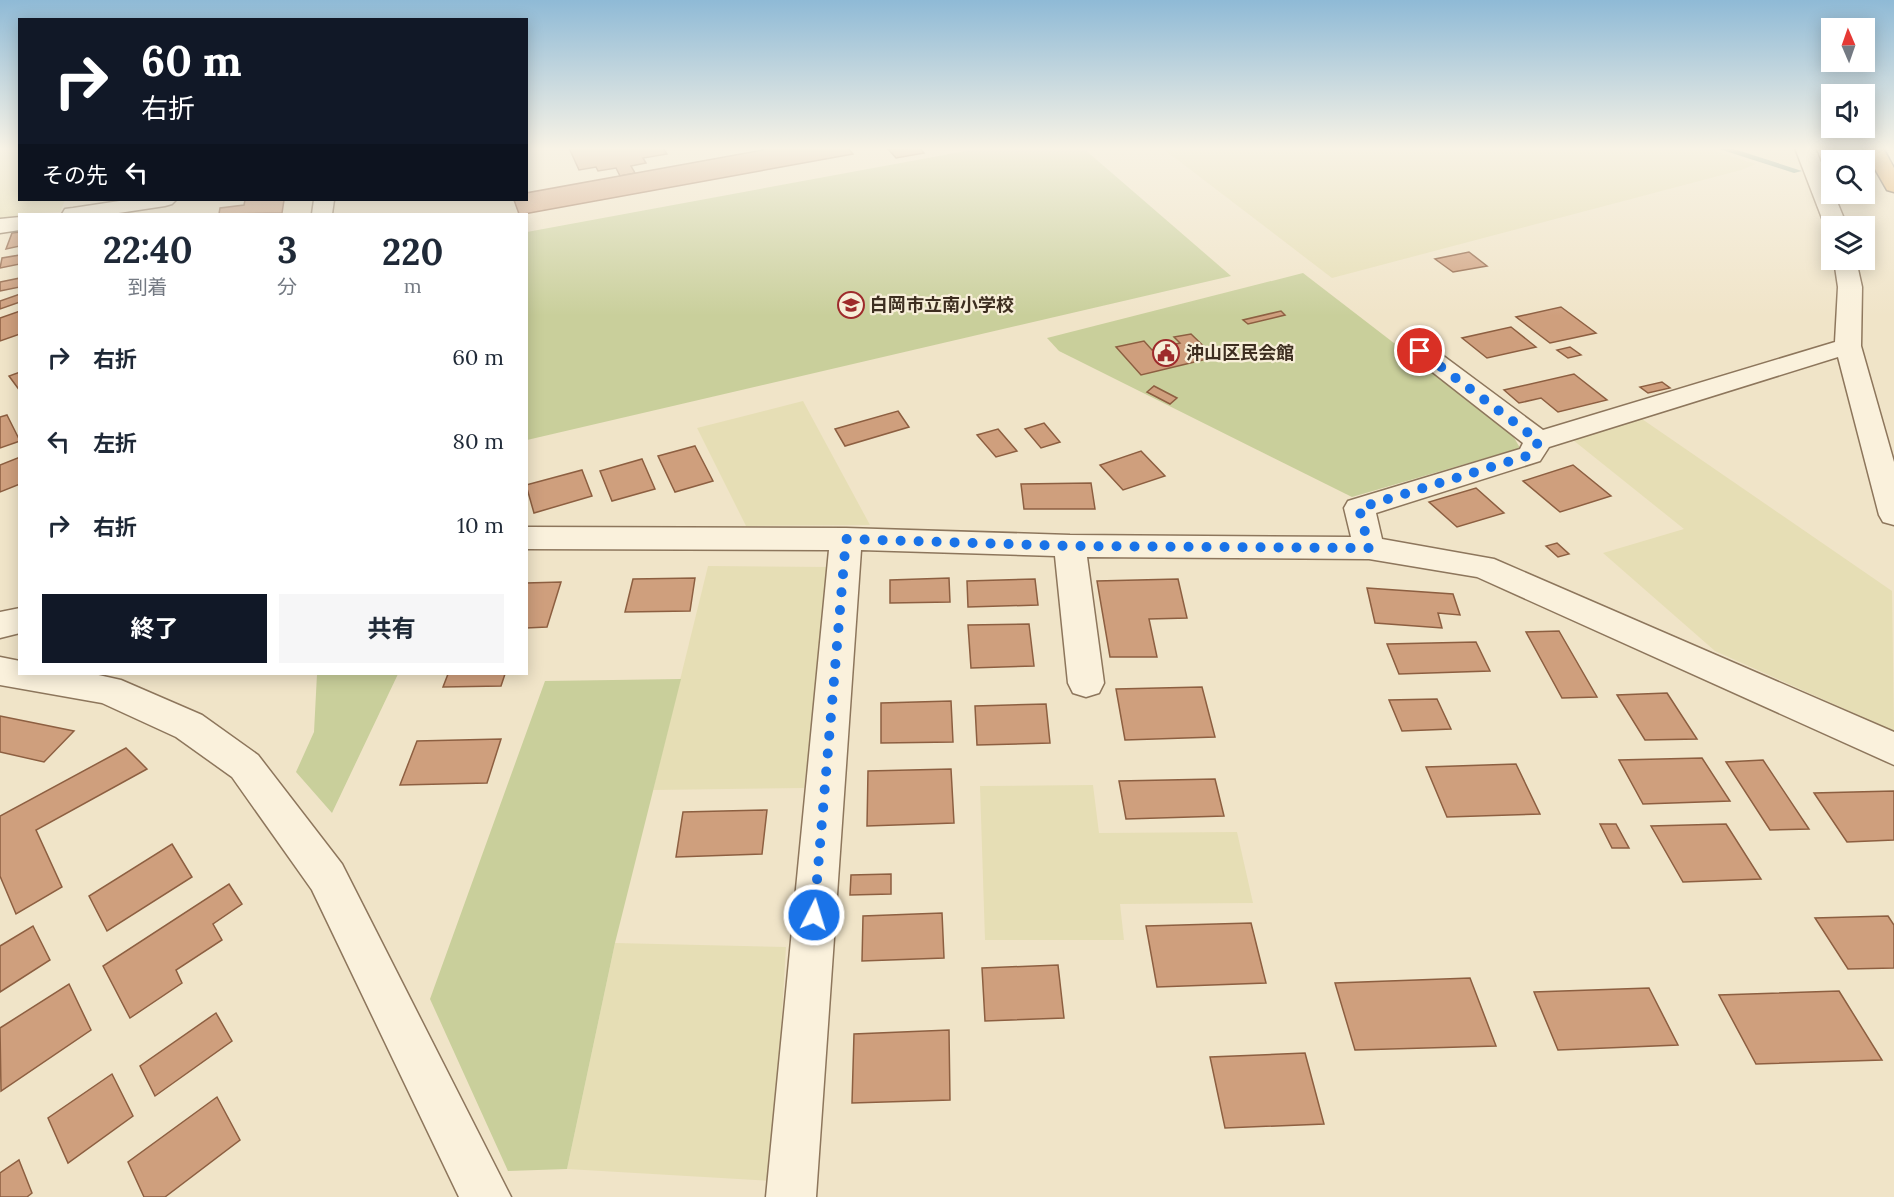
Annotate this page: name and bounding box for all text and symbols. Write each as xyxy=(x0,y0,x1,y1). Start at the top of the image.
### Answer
north arrow xyxy=(1821,18,1875,72)
map controls xyxy=(1821,18,1875,270)
text: 60 m xyxy=(141,34,242,88)
icon: right xyxy=(42,42,120,120)
button: sound xyxy=(1821,84,1875,138)
text: 右折 xyxy=(141,91,195,125)
button: search xyxy=(1821,150,1875,204)
icon: left xyxy=(120,156,153,189)
text: その先 xyxy=(42,161,108,189)
button: layers xyxy=(1821,216,1875,270)
text: 22:40 xyxy=(103,227,193,273)
text: 3 xyxy=(277,227,297,273)
text: 220 xyxy=(382,229,443,275)
text: m xyxy=(404,273,422,298)
text: 到着 xyxy=(128,274,168,299)
text: 分 xyxy=(277,274,297,299)
school or university icon: 白岡市立南小学校 xyxy=(836,290,866,320)
place label: 白岡市立南小学校 xyxy=(870,293,1014,316)
pin xyxy=(1394,325,1445,376)
icon: arrive xyxy=(1403,334,1436,367)
public building icon: 沖山区民会館 xyxy=(1151,338,1181,368)
icon: right xyxy=(42,341,75,374)
place label: 沖山区民会館 xyxy=(1186,341,1294,364)
text: 60 m xyxy=(452,343,504,371)
text: 右折 xyxy=(93,345,137,373)
icon: left xyxy=(42,425,75,458)
text: 80 m xyxy=(453,427,504,455)
text: 左折 xyxy=(93,429,137,457)
icon: right xyxy=(42,509,75,542)
text: 10 m xyxy=(457,511,504,539)
text: 右折 xyxy=(93,513,137,541)
button: 終了 xyxy=(42,594,267,663)
button: 共有 xyxy=(279,594,504,663)
position arrow xyxy=(782,883,846,947)

